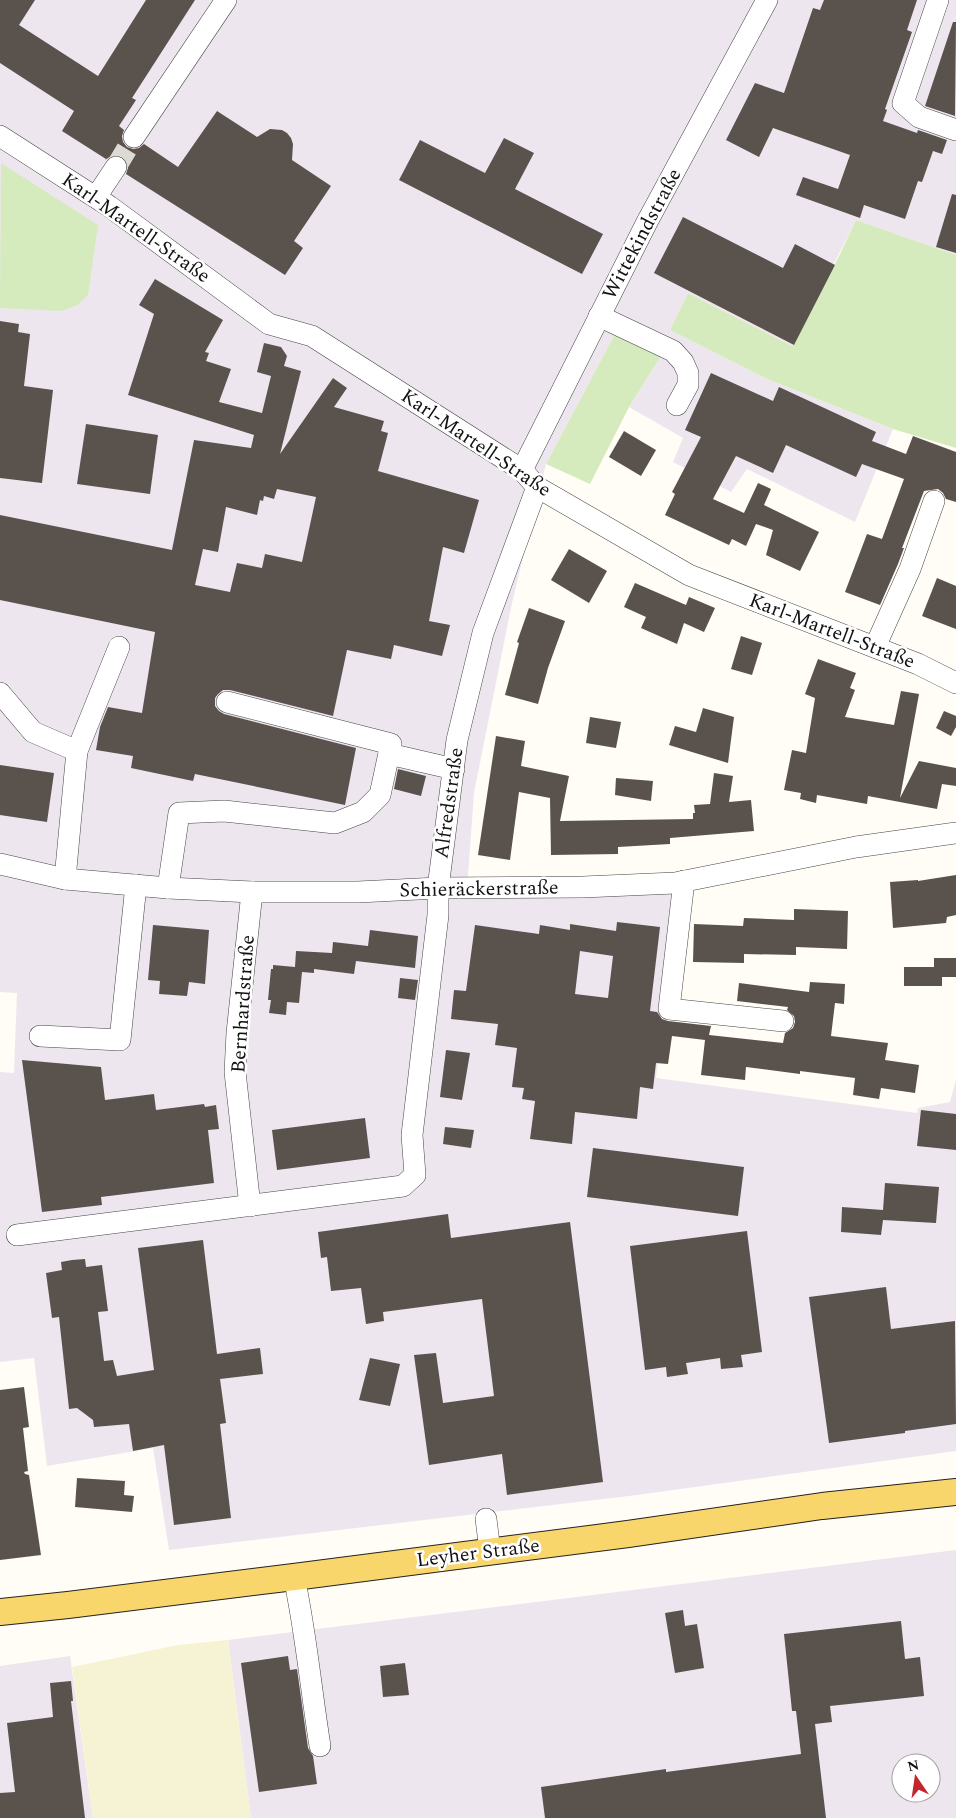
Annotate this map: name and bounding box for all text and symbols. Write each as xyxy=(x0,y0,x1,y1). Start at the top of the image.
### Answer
street label: Wittekindstraße xyxy=(595,163,689,305)
street label: Karl-Martell-Straße xyxy=(55,165,217,291)
street label: Karl-Martell-Straße xyxy=(395,381,557,505)
street label: Karl-Martell-Straße xyxy=(745,586,919,676)
street label: Alfredstraße xyxy=(426,746,472,860)
street label: Schieräckerstraße xyxy=(399,873,559,905)
street label: Bernhardstraße xyxy=(223,934,263,1074)
street label: Leyher Straße xyxy=(415,1531,541,1575)
north arrow xyxy=(891,1753,941,1803)
text: N xyxy=(905,1754,921,1777)

